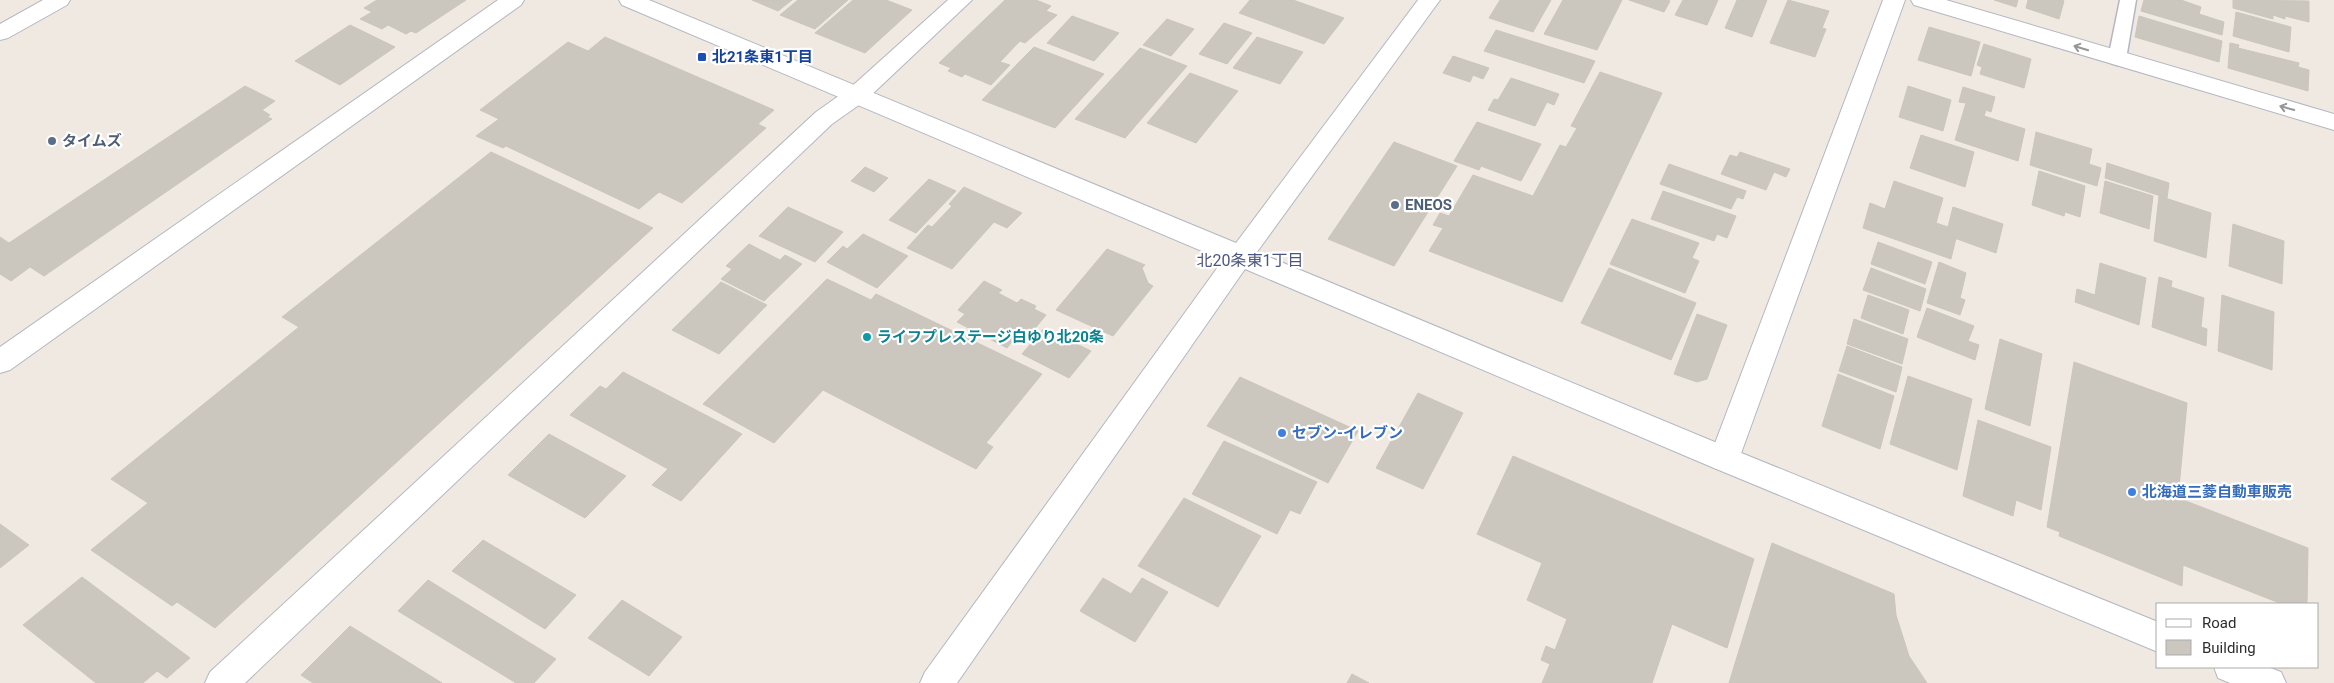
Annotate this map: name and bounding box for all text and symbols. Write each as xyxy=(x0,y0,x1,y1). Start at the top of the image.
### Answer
one-way arrow xyxy=(2073,42,2089,52)
place label: 北21条東1丁目 xyxy=(712,48,813,66)
marker: 北21条東1丁目 xyxy=(696,51,708,63)
one-way arrow xyxy=(2280,103,2296,113)
place label: タイムズ xyxy=(62,132,122,150)
marker: タイムズ xyxy=(46,135,58,147)
place label: ENEOS xyxy=(1405,196,1452,214)
marker: ENEOS xyxy=(1389,199,1401,211)
district label: 北20条東1丁目 xyxy=(1197,251,1303,270)
place label: ライフプレステージ白ゆり北20条 xyxy=(877,328,1104,346)
marker: ライフプレステージ白ゆり北20条 xyxy=(861,331,873,343)
place label: セブン-イレブン xyxy=(1292,424,1403,442)
marker: セブン-イレブン xyxy=(1276,427,1288,439)
place label: 北海道三菱自動車販売 xyxy=(2142,483,2292,501)
marker: 北海道三菱自動車販売 xyxy=(2126,486,2138,498)
legend xyxy=(2156,603,2319,668)
text: Road xyxy=(2202,614,2236,632)
text: Building xyxy=(2202,639,2256,657)

